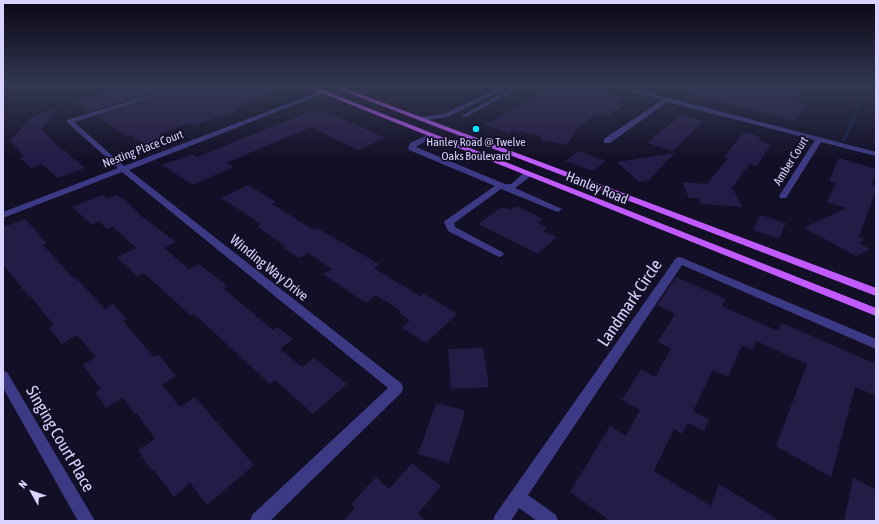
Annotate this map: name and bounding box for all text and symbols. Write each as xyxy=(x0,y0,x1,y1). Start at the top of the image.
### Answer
marker: Hanley Road @ Twelve Oaks Boulevard xyxy=(471,124,481,134)
street label: Nesting Place Court xyxy=(101,127,185,171)
street label: Amber Court xyxy=(770,134,812,188)
place label: Hanley Road @ Twelve Oaks Boulevard xyxy=(426,135,526,163)
street label: Hanley Road xyxy=(563,168,631,208)
street label: Winding Way Drive xyxy=(226,231,312,305)
street label: Landmark Circle xyxy=(593,256,667,350)
street label: Singing Court Place xyxy=(21,382,99,496)
north arrow xyxy=(12,472,52,512)
text: N xyxy=(16,478,29,491)

